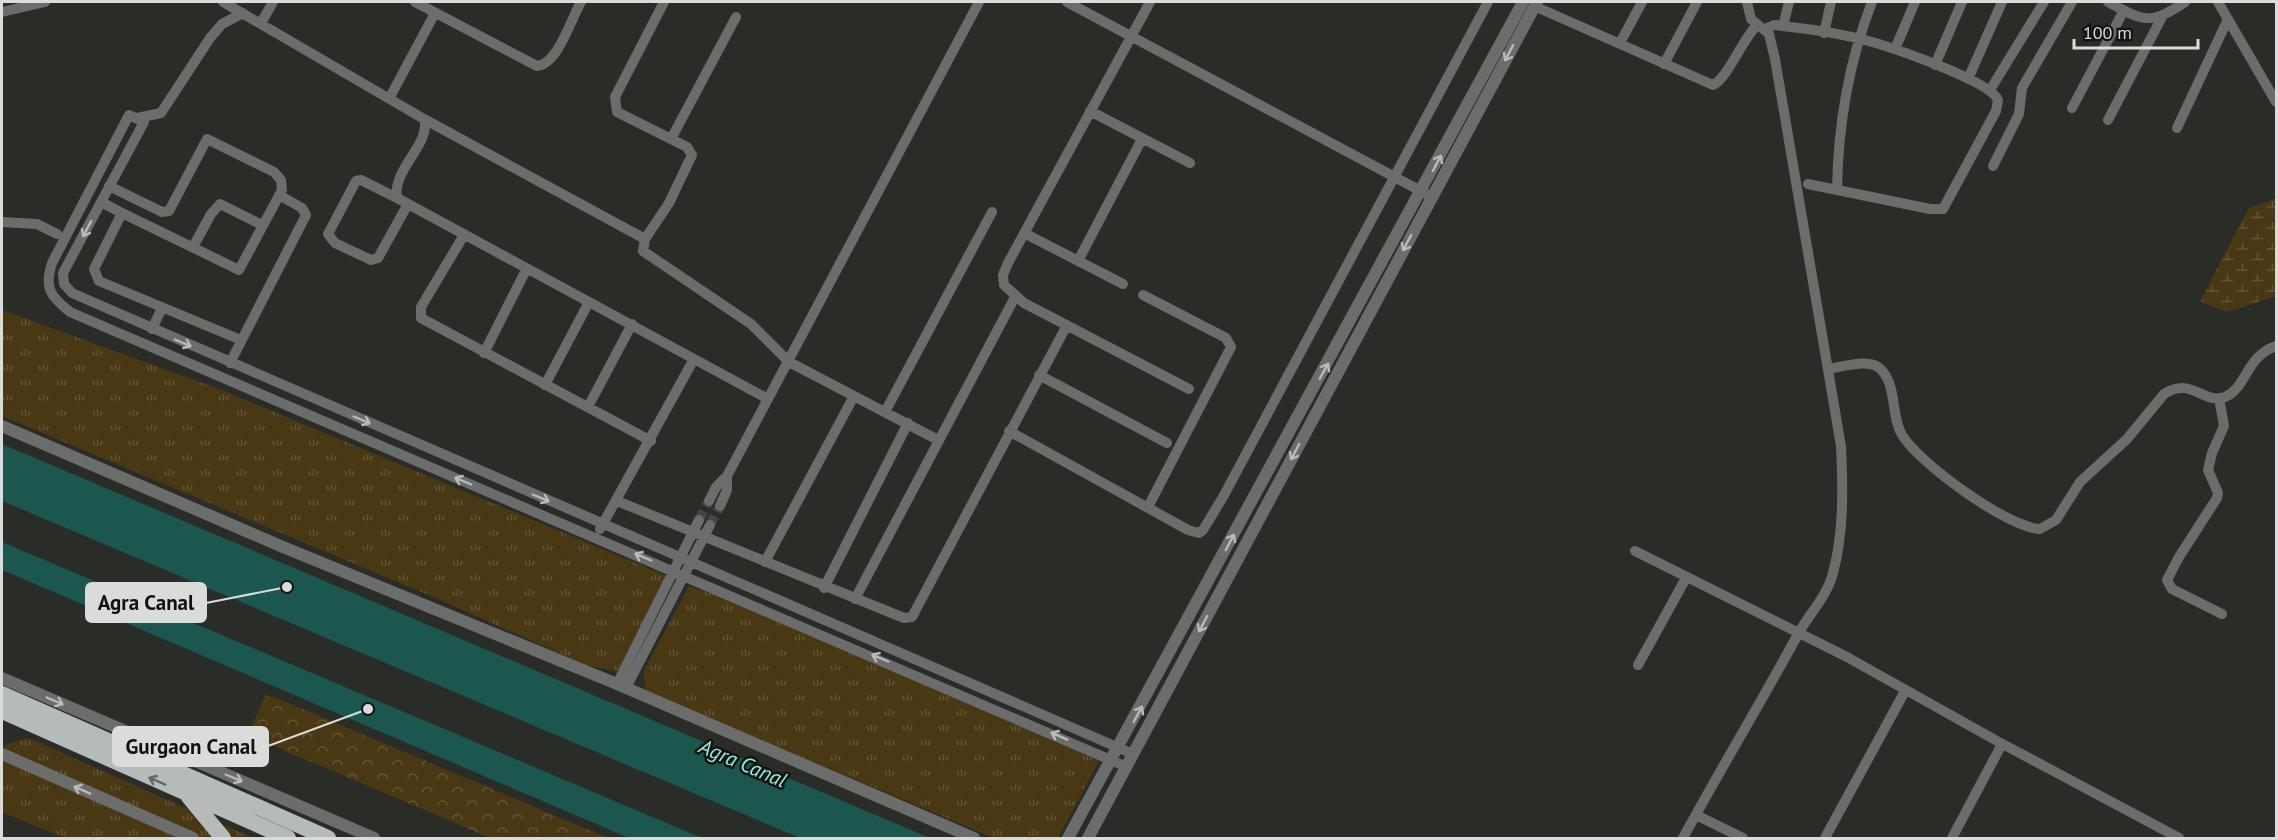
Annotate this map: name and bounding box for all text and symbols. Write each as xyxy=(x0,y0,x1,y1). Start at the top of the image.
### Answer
scale bar xyxy=(2074,12,2198,50)
text: 100 m xyxy=(2083,21,2132,44)
one-way arrow xyxy=(1503,44,1515,61)
one-way arrow xyxy=(1431,155,1443,172)
one-way arrow xyxy=(81,220,93,237)
one-way arrow xyxy=(1401,234,1412,252)
one-way arrow xyxy=(174,338,192,349)
one-way arrow xyxy=(1318,363,1330,380)
one-way arrow xyxy=(353,415,371,426)
one-way arrow xyxy=(1289,443,1300,461)
one-way arrow xyxy=(454,475,473,486)
one-way arrow xyxy=(532,493,550,504)
one-way arrow xyxy=(1225,534,1236,552)
one-way arrow xyxy=(634,551,652,562)
callout: Agra Canal xyxy=(86,583,206,622)
text: Agra Canal xyxy=(98,589,195,616)
one-way arrow xyxy=(1197,615,1208,633)
one-way arrow xyxy=(871,652,889,664)
one-way arrow xyxy=(46,696,64,707)
one-way arrow xyxy=(1132,706,1144,723)
callout: Gurgaon Canal xyxy=(113,727,268,766)
one-way arrow xyxy=(1050,730,1068,741)
water label: Agra Canal xyxy=(694,732,791,794)
text: Gurgaon Canal xyxy=(126,733,257,760)
one-way arrow xyxy=(225,773,243,784)
one-way arrow xyxy=(149,775,167,786)
one-way arrow xyxy=(73,783,91,794)

